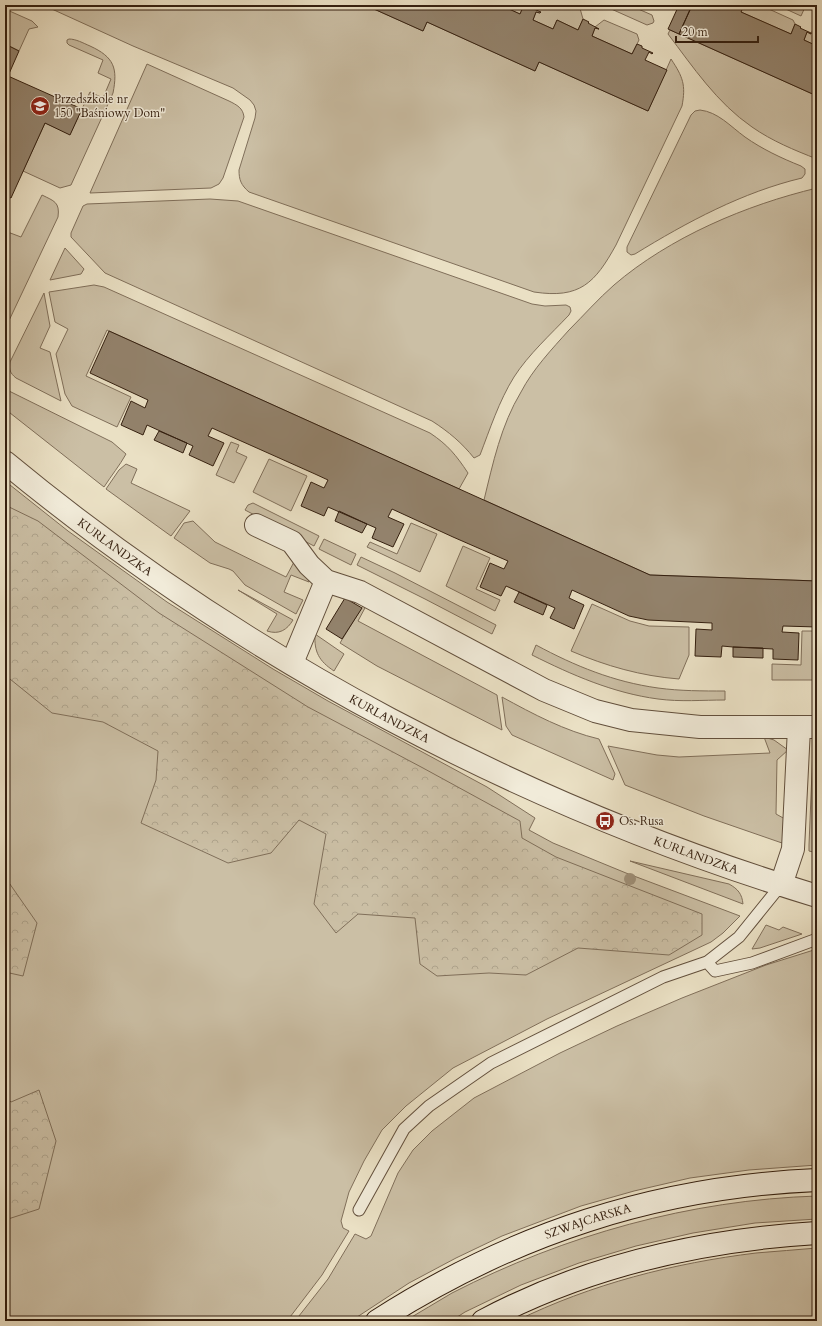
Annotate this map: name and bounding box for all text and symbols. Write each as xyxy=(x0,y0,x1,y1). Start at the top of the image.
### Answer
scale bar xyxy=(676,18,758,44)
text: 20 m xyxy=(682,24,709,40)
place label: Przedszkole nr 150 "Baśniowy Dom" xyxy=(54,91,165,121)
school or university icon: Przedszkole nr 150 "Baśniowy Dom" xyxy=(29,95,51,117)
street label: KURLANDZKA xyxy=(74,514,156,580)
street label: KURLANDZKA xyxy=(346,691,433,747)
bus stop icon: Os. Rusa xyxy=(594,810,616,832)
place label: Os. Rusa xyxy=(619,813,665,829)
street label: KURLANDZKA xyxy=(651,832,741,878)
street label: SZWAJCARSKA xyxy=(542,1200,633,1243)

